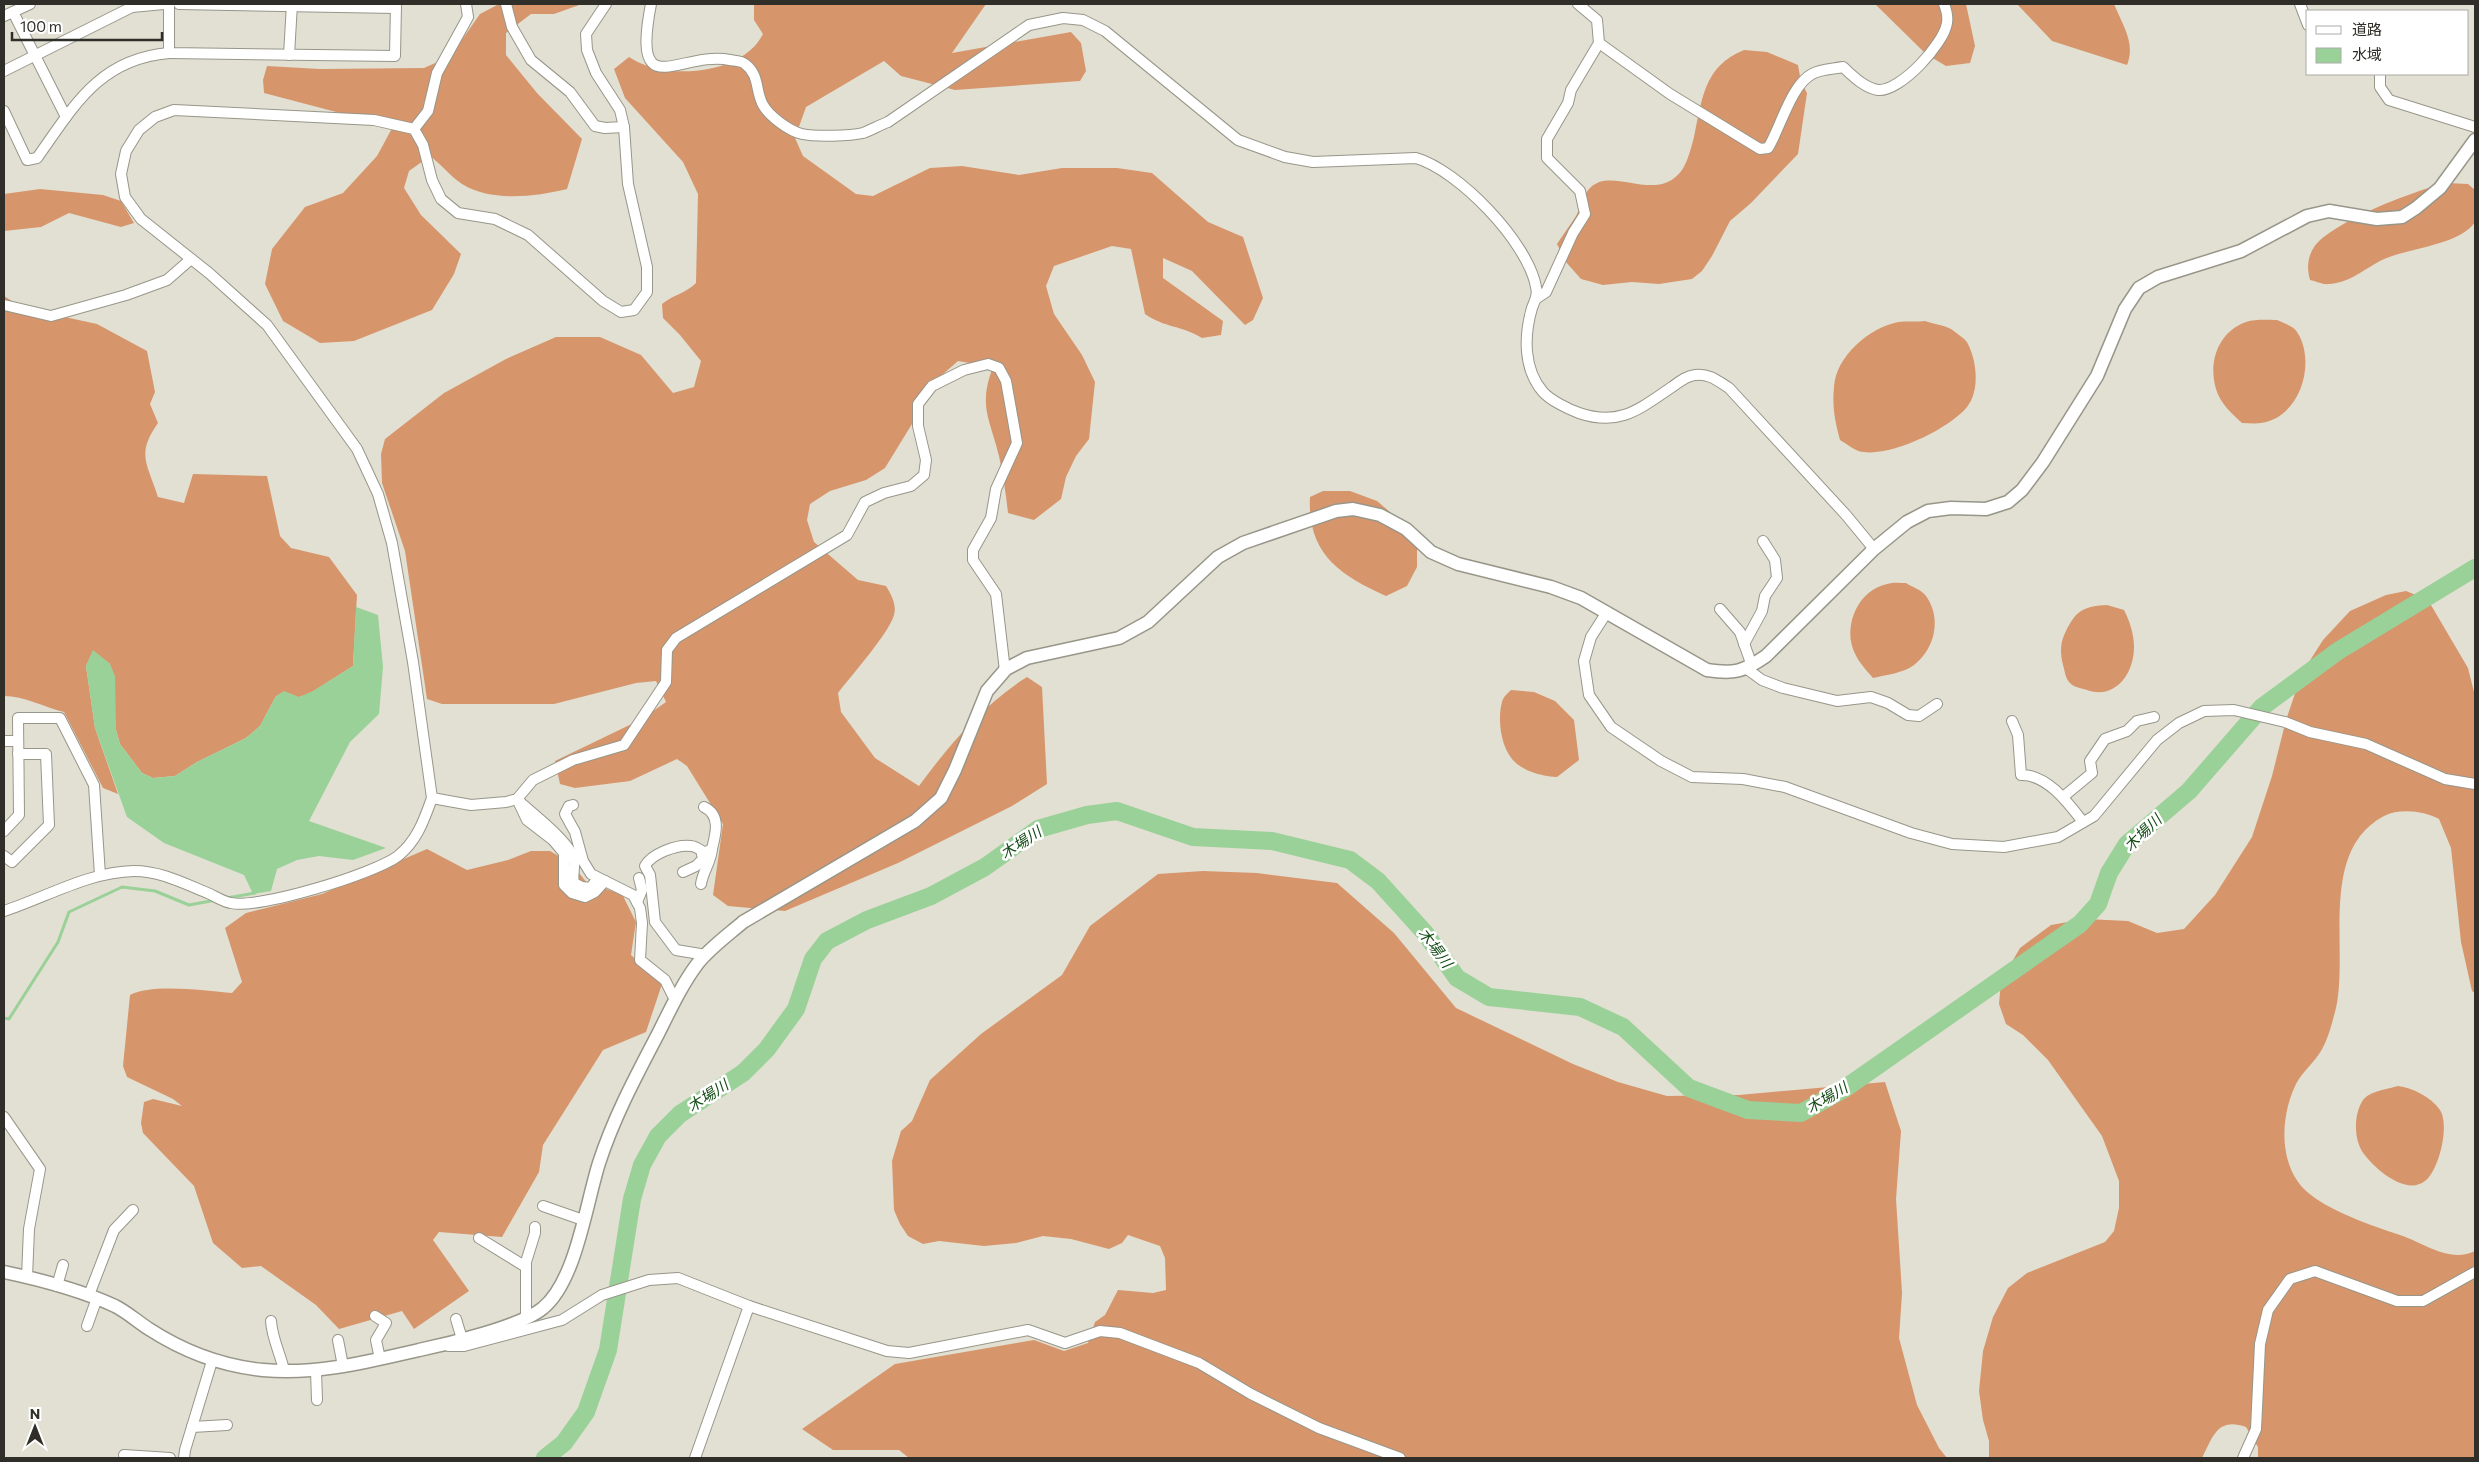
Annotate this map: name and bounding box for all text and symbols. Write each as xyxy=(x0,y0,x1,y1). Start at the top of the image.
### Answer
scale bar xyxy=(12,10,162,42)
legend xyxy=(2306,10,2469,75)
text: 100 m xyxy=(20,17,62,35)
text: 道路 xyxy=(2352,20,2382,38)
text: 水域 xyxy=(2352,45,2382,63)
water label: 木場川 xyxy=(2120,809,2166,854)
water label: 木場川 xyxy=(997,821,1046,862)
water label: 木場川 xyxy=(1415,924,1458,972)
water label: 木場川 xyxy=(684,1074,733,1115)
water label: 木場川 xyxy=(1803,1077,1852,1116)
north arrow xyxy=(10,1402,60,1452)
text: N xyxy=(30,1405,40,1422)

